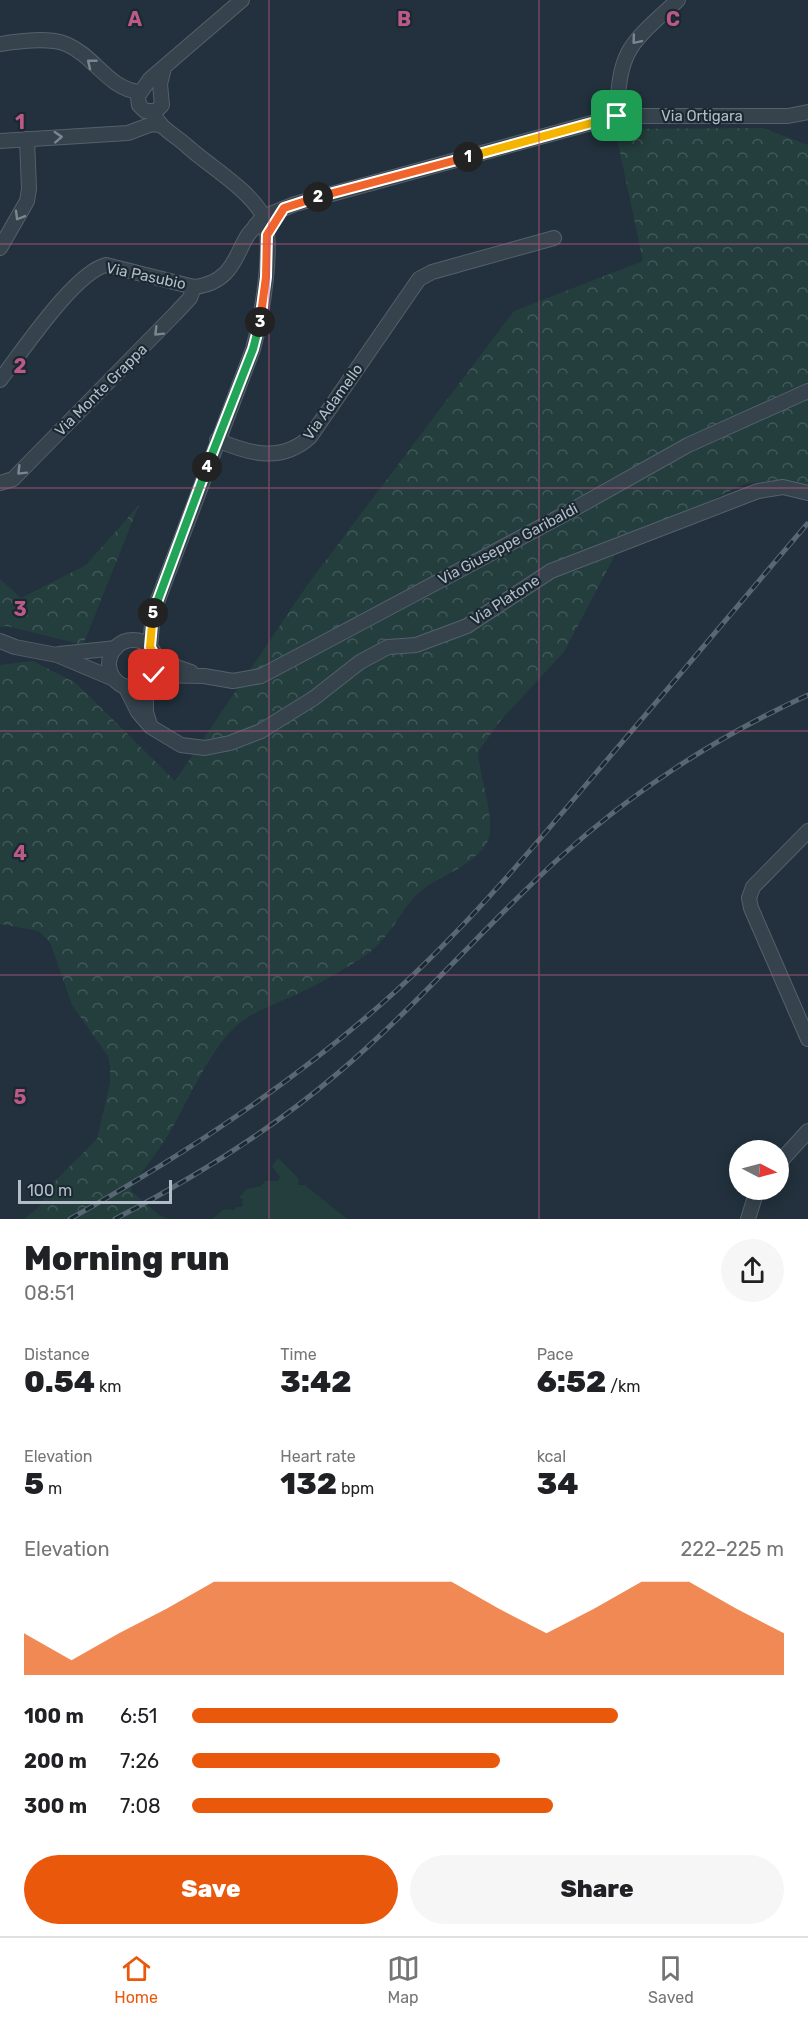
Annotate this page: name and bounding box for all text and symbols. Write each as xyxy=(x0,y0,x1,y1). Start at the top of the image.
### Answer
text: A xyxy=(128,7,143,31)
text: B xyxy=(397,7,411,31)
text: C xyxy=(666,7,680,31)
one-way arrow xyxy=(633,33,644,44)
one-way arrow xyxy=(87,59,98,70)
pin xyxy=(591,90,642,141)
icon: arrive xyxy=(600,99,633,132)
street label: Via Ortigara xyxy=(661,107,743,125)
text: 1 xyxy=(15,110,25,134)
one-way arrow xyxy=(54,130,63,143)
pin: 1 xyxy=(453,142,483,172)
text: 1 xyxy=(464,147,472,166)
pin: 2 xyxy=(303,182,333,212)
text: 2 xyxy=(313,187,323,206)
one-way arrow xyxy=(14,209,26,220)
street label: Via Pasubio xyxy=(105,259,187,293)
pin: 3 xyxy=(245,307,275,337)
text: 3 xyxy=(255,312,265,331)
one-way arrow xyxy=(154,325,165,336)
street label: Via Monte Grappa xyxy=(51,340,151,440)
text: 2 xyxy=(14,354,27,378)
street label: Via Adamello xyxy=(299,360,367,444)
pin: 4 xyxy=(192,452,222,482)
text: 4 xyxy=(202,457,212,476)
one-way arrow xyxy=(17,464,28,474)
street label: Via Giuseppe Garibaldi xyxy=(435,500,581,588)
street label: Via Platone xyxy=(467,571,543,629)
text: 3 xyxy=(13,597,27,621)
pin: 5 xyxy=(138,598,168,628)
text: 5 xyxy=(148,603,158,622)
pin xyxy=(128,649,179,700)
icon: check xyxy=(137,658,170,691)
text: 4 xyxy=(13,841,27,865)
text: 5 xyxy=(14,1085,27,1109)
north arrow xyxy=(729,1140,789,1200)
map controls xyxy=(729,1140,789,1200)
scale bar xyxy=(18,1177,172,1204)
text: 100 m xyxy=(27,1181,72,1200)
text: Morning run xyxy=(24,1239,229,1278)
button: share xyxy=(721,1239,784,1302)
text: 08:51 xyxy=(24,1281,75,1305)
text: Distance xyxy=(24,1345,90,1364)
text: Time xyxy=(280,1345,317,1364)
text: Pace xyxy=(537,1345,573,1364)
text: 0.54 xyxy=(24,1364,95,1400)
text: 3:42 xyxy=(280,1364,352,1400)
text: 6:52 xyxy=(537,1364,606,1400)
text: km xyxy=(95,1377,122,1396)
text: /km xyxy=(606,1377,640,1396)
text: Elevation xyxy=(24,1447,93,1466)
text: Heart rate xyxy=(280,1447,356,1466)
text: kcal xyxy=(537,1447,566,1466)
text: 5 xyxy=(24,1466,44,1502)
text: 132 xyxy=(280,1466,337,1502)
text: 34 xyxy=(537,1466,578,1502)
text: m xyxy=(44,1479,62,1498)
text: bpm xyxy=(337,1479,374,1498)
text: Elevation xyxy=(24,1537,110,1561)
text: 222–225 m xyxy=(681,1537,784,1561)
text: 100 m xyxy=(24,1704,84,1728)
text: 6:51 xyxy=(120,1704,157,1728)
text: 200 m xyxy=(24,1749,87,1773)
text: 7:26 xyxy=(120,1749,159,1773)
text: 300 m xyxy=(24,1794,87,1818)
text: 7:08 xyxy=(120,1794,161,1818)
button: Save xyxy=(24,1855,398,1924)
button: Share xyxy=(410,1855,784,1924)
tab: Home xyxy=(114,1952,158,2007)
tab: Map xyxy=(387,1952,420,2007)
tab: Saved xyxy=(648,1952,694,2007)

